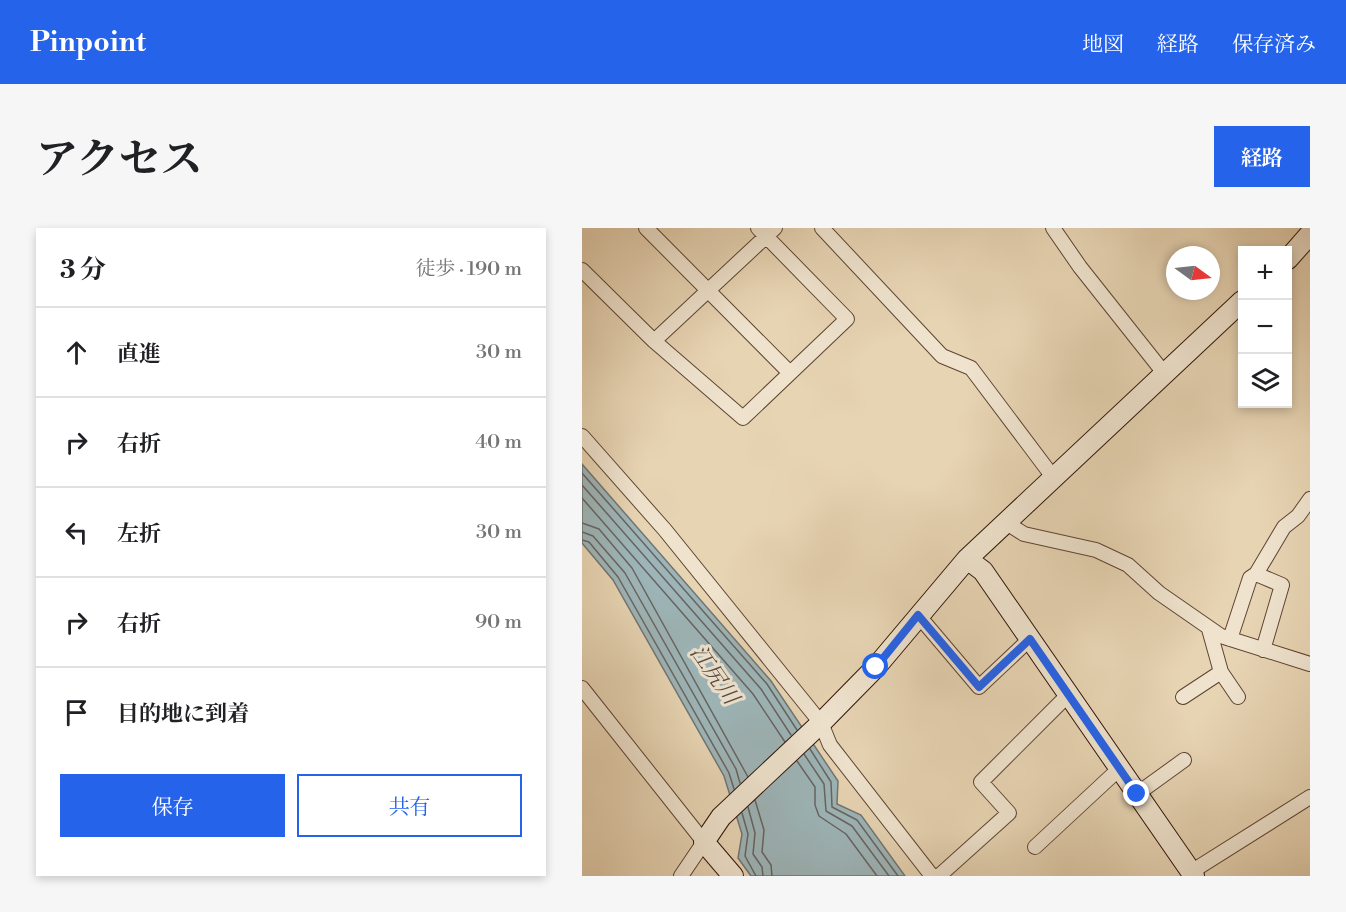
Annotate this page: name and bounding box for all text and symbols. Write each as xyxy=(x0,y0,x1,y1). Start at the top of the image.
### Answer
text: Pinpoint xyxy=(30,25,146,60)
text: 地図 xyxy=(1082,32,1124,58)
text: 経路 xyxy=(1157,32,1199,58)
text: 保存済み xyxy=(1232,32,1316,58)
button: 経路 xyxy=(1214,126,1310,187)
text: アクセス xyxy=(36,134,203,187)
north arrow xyxy=(1166,246,1220,300)
map controls xyxy=(1238,246,1292,408)
button: + xyxy=(1238,246,1292,300)
text: 3 分 xyxy=(60,254,106,286)
text: 徒歩 · 190 m xyxy=(416,257,522,282)
button: − xyxy=(1238,300,1292,354)
icon: ahead xyxy=(60,336,93,369)
text: 30 m xyxy=(476,340,522,365)
text: 直進 xyxy=(117,341,161,368)
button: layers xyxy=(1238,354,1292,408)
icon: right xyxy=(60,426,93,459)
text: 40 m xyxy=(475,430,522,455)
text: 右折 xyxy=(117,431,161,458)
icon: left xyxy=(60,516,93,549)
text: 30 m xyxy=(476,520,522,545)
text: 左折 xyxy=(117,521,161,548)
icon: right xyxy=(60,606,93,639)
text: 90 m xyxy=(475,610,522,635)
text: 右折 xyxy=(117,611,161,638)
water label: 江尻川 xyxy=(684,640,745,711)
route start xyxy=(862,653,888,679)
icon: arrive xyxy=(60,696,93,729)
text: 目的地に到着 xyxy=(117,701,249,728)
button: 保存 xyxy=(60,774,285,837)
button: 共有 xyxy=(297,774,522,837)
route end xyxy=(1123,780,1149,806)

